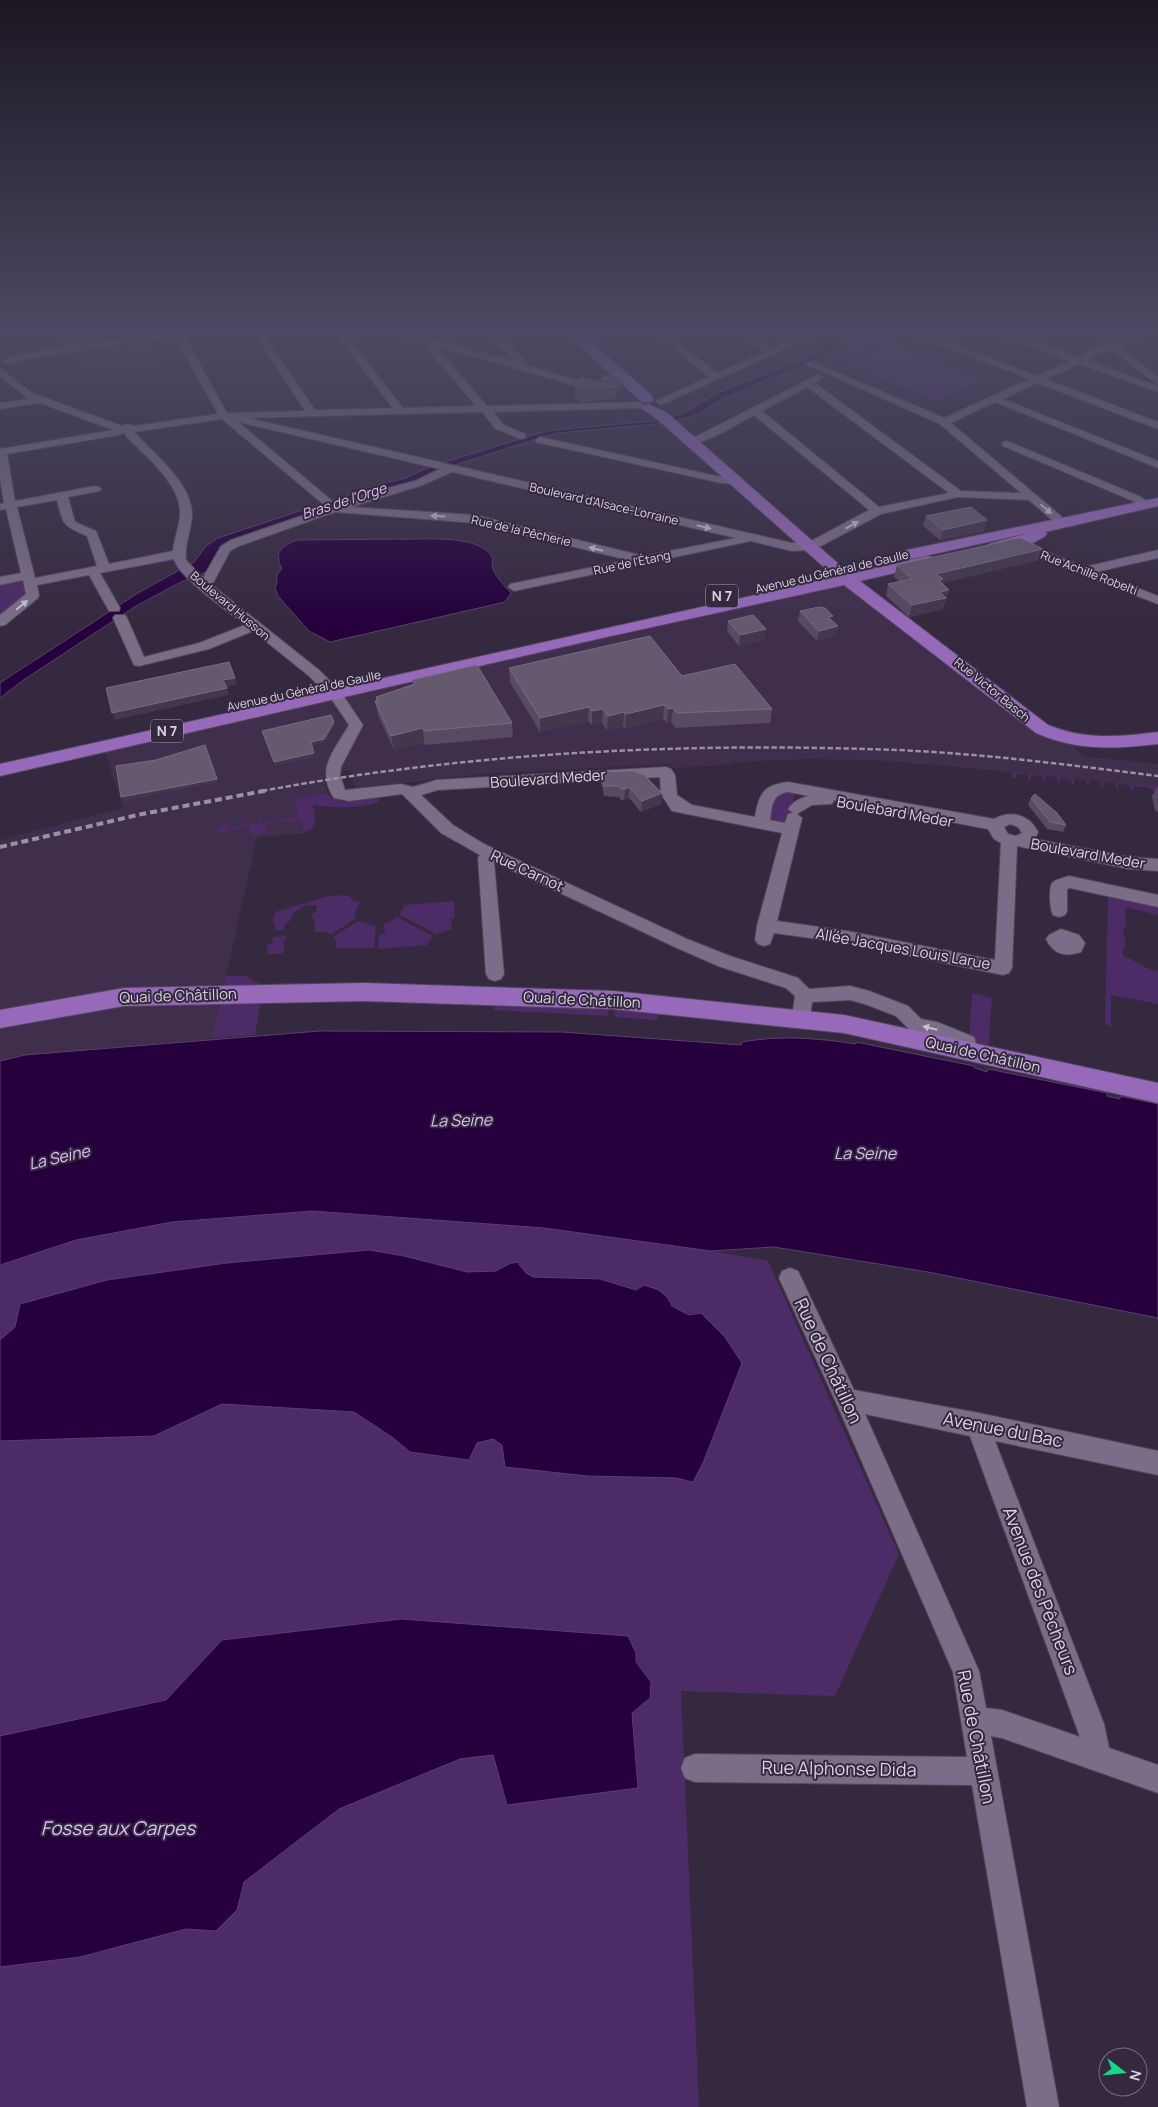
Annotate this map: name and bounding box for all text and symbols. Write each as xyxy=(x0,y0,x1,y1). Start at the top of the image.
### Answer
water label: Bras de l'Orge xyxy=(299,478,389,523)
street label: Boulevard d'Alsace-Lorraine xyxy=(528,478,680,529)
one-way arrow xyxy=(1040,504,1053,515)
street label: Rue de la Pêcherie xyxy=(470,511,573,550)
one-way arrow xyxy=(429,512,445,520)
one-way arrow xyxy=(846,520,859,529)
one-way arrow xyxy=(697,523,712,531)
one-way arrow xyxy=(589,545,604,553)
street label: Rue de l'Étang xyxy=(592,546,672,579)
street label: Avenue du Général de Gaulle xyxy=(754,546,910,597)
street label: Rue Achille Robelti xyxy=(1038,546,1140,599)
street label: Boulevard Husson xyxy=(187,567,274,644)
road number: N 7 xyxy=(706,584,738,608)
one-way arrow xyxy=(16,600,29,611)
street label: Rue Victor Basch xyxy=(951,654,1034,725)
street label: Avenue du Général de Gaulle xyxy=(225,666,382,715)
road number: N 7 xyxy=(151,719,183,742)
street label: Boulevard Meder xyxy=(489,764,607,793)
street label: Boulebard Meder xyxy=(835,791,956,832)
street label: Boulevard Meder xyxy=(1029,833,1148,874)
street label: Rue Carnot xyxy=(487,844,567,897)
street label: Allée Jacques Louis Larue xyxy=(814,923,992,974)
street label: Quai de Châtillon xyxy=(119,983,237,1008)
street label: Quai de Châtillon xyxy=(523,986,641,1013)
one-way arrow xyxy=(922,1024,937,1032)
street label: Quai de Châtillon xyxy=(923,1031,1043,1078)
water label: La Seine xyxy=(430,1108,494,1132)
water label: La Seine xyxy=(26,1139,93,1175)
water label: La Seine xyxy=(834,1142,898,1164)
street label: Rue de Châtillon xyxy=(789,1294,868,1427)
street label: Avenue du Bac xyxy=(941,1406,1065,1452)
street label: Avenue des Pêcheurs xyxy=(998,1503,1084,1678)
street label: Rue de Châtillon xyxy=(952,1668,1002,1806)
street label: Rue Alphonse Dida xyxy=(761,1755,917,1781)
water label: Fosse aux Carpes xyxy=(41,1815,197,1841)
north arrow xyxy=(1098,2047,1148,2097)
text: N xyxy=(1125,2068,1146,2083)

